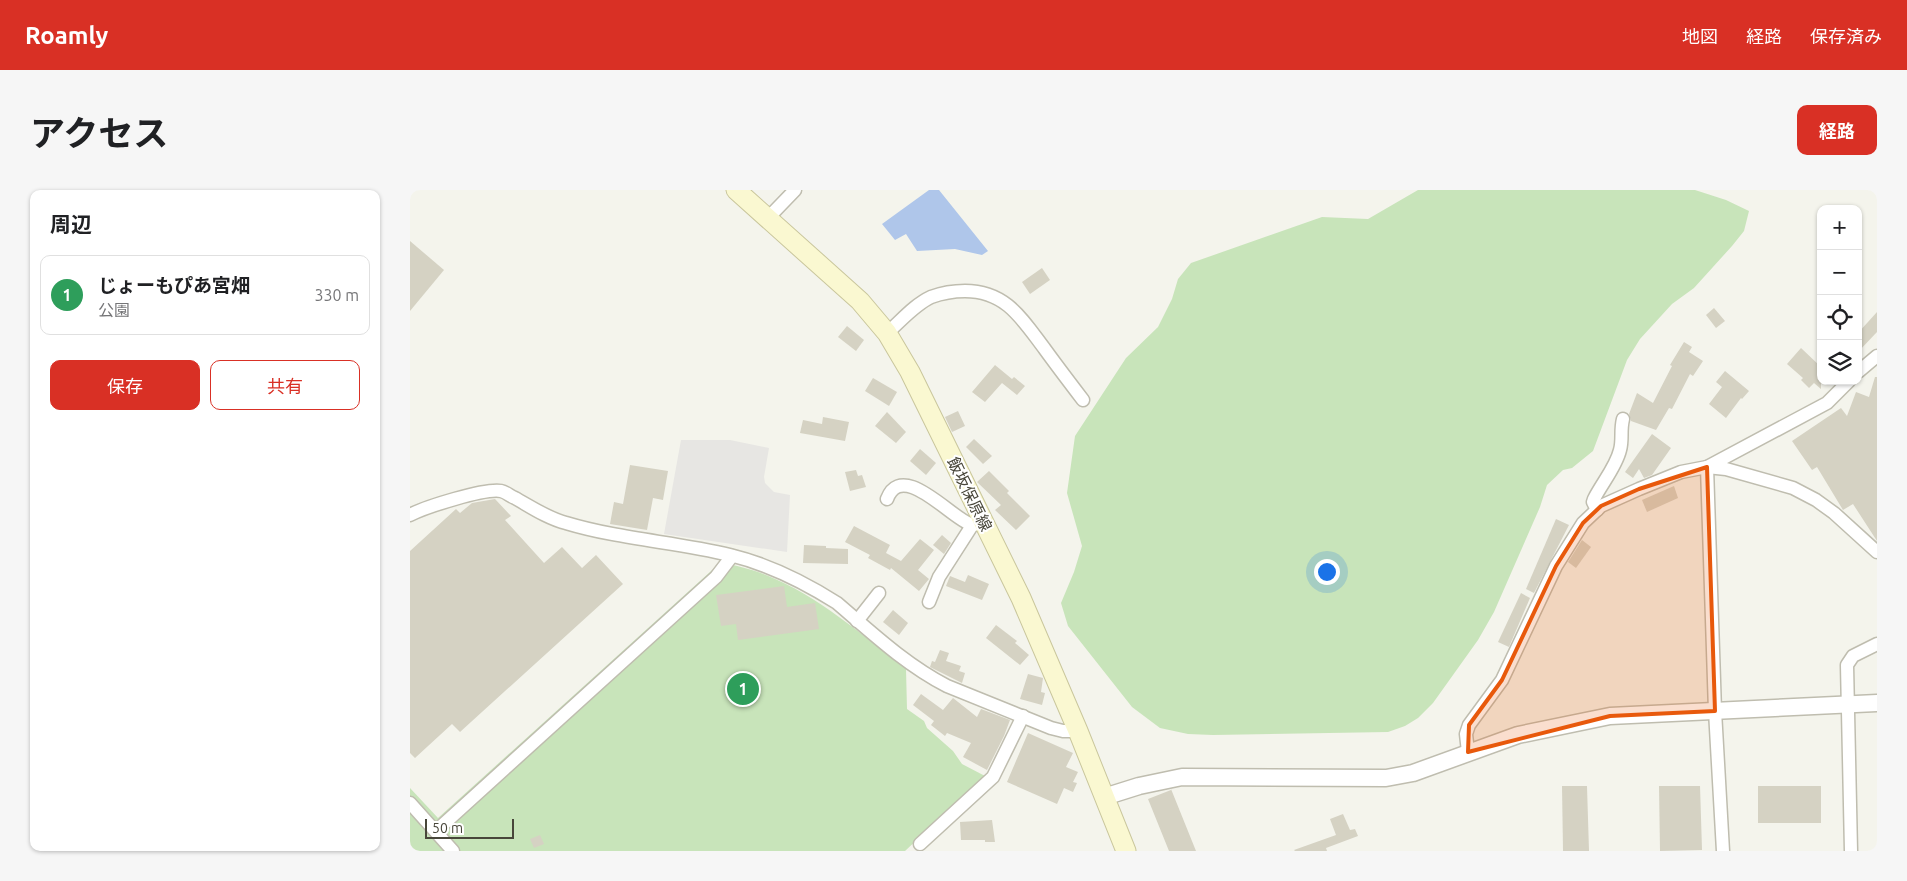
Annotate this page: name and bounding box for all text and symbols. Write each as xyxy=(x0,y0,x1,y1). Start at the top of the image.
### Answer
text: Roamly xyxy=(25,22,108,49)
text: 地図 xyxy=(1682,26,1718,46)
text: 経路 xyxy=(1746,26,1782,46)
text: 保存済み xyxy=(1810,26,1882,46)
button: 経路 xyxy=(1797,105,1877,155)
text: アクセス xyxy=(30,113,168,153)
map controls xyxy=(1817,205,1862,385)
button: + xyxy=(1817,205,1862,250)
text: 周辺 xyxy=(50,212,92,236)
button: − xyxy=(1817,250,1862,295)
text: じょーもぴあ宮畑 xyxy=(98,274,250,296)
text: 1 xyxy=(62,286,72,304)
text: 330 m xyxy=(314,286,359,304)
button: locate xyxy=(1817,295,1862,340)
text: 公園 xyxy=(98,301,130,319)
button: layers xyxy=(1817,340,1862,385)
button: 保存 xyxy=(50,360,200,410)
button: 共有 xyxy=(210,360,360,410)
street label: 飯坂保原線 xyxy=(944,454,996,534)
your location xyxy=(1314,559,1340,585)
pin: 1 xyxy=(727,670,759,708)
scale bar xyxy=(425,816,514,839)
text: 50 m xyxy=(432,820,463,836)

